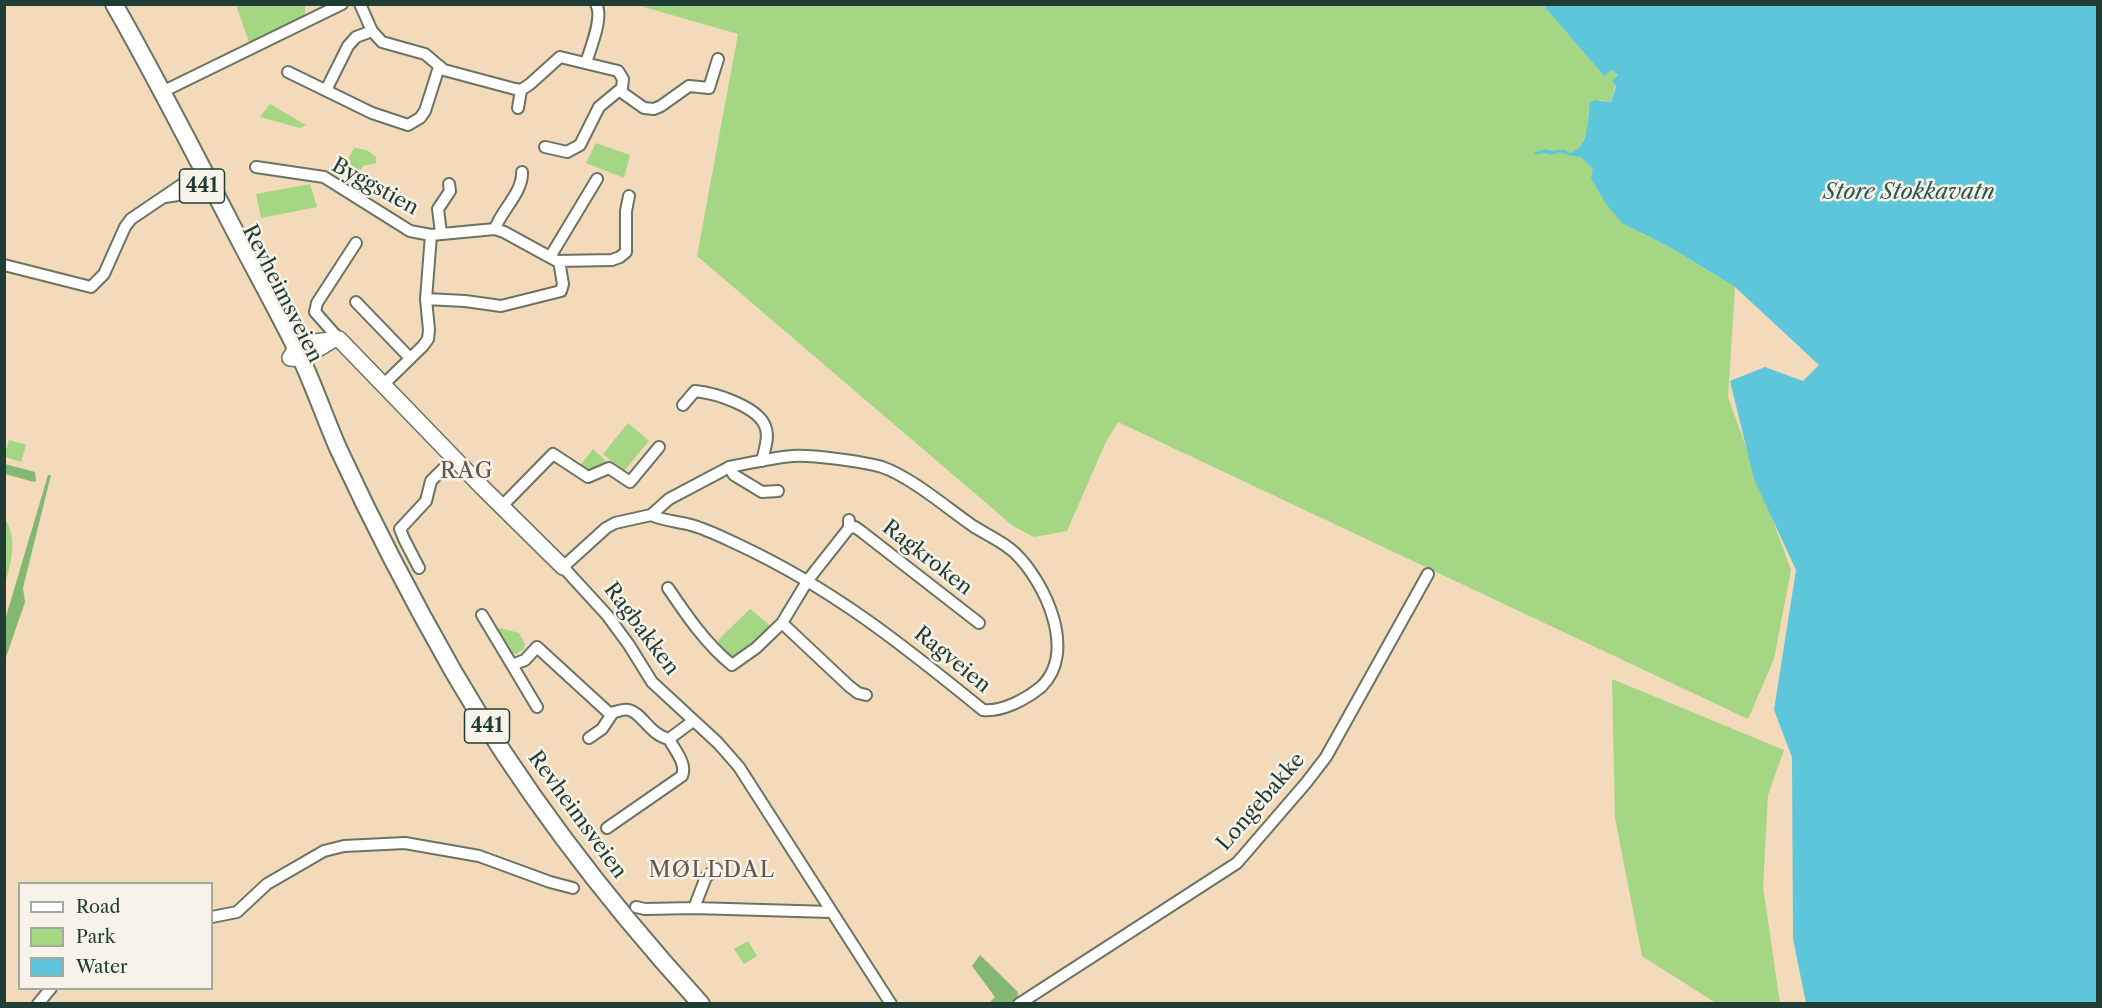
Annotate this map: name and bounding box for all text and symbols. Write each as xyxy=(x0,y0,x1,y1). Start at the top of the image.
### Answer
street label: Byggstien xyxy=(327,153,423,221)
road number: 441 xyxy=(180,169,224,203)
water label: Store Stokkavatn xyxy=(1823,180,1995,206)
street label: Revheimsveien xyxy=(236,221,328,367)
district label: RAG xyxy=(440,459,494,485)
street label: Ragkroken xyxy=(877,515,977,601)
street label: Ragbakken xyxy=(598,578,684,680)
street label: Ragveien xyxy=(909,621,995,699)
road number: 441 xyxy=(464,709,510,743)
street label: Revheimsveien xyxy=(522,746,632,884)
street label: Longebakke xyxy=(1212,748,1310,856)
district label: MØLLDAL xyxy=(648,858,776,884)
legend xyxy=(18,882,213,990)
text: Road xyxy=(76,896,121,918)
text: Park xyxy=(76,926,115,948)
text: Water xyxy=(76,956,128,978)

